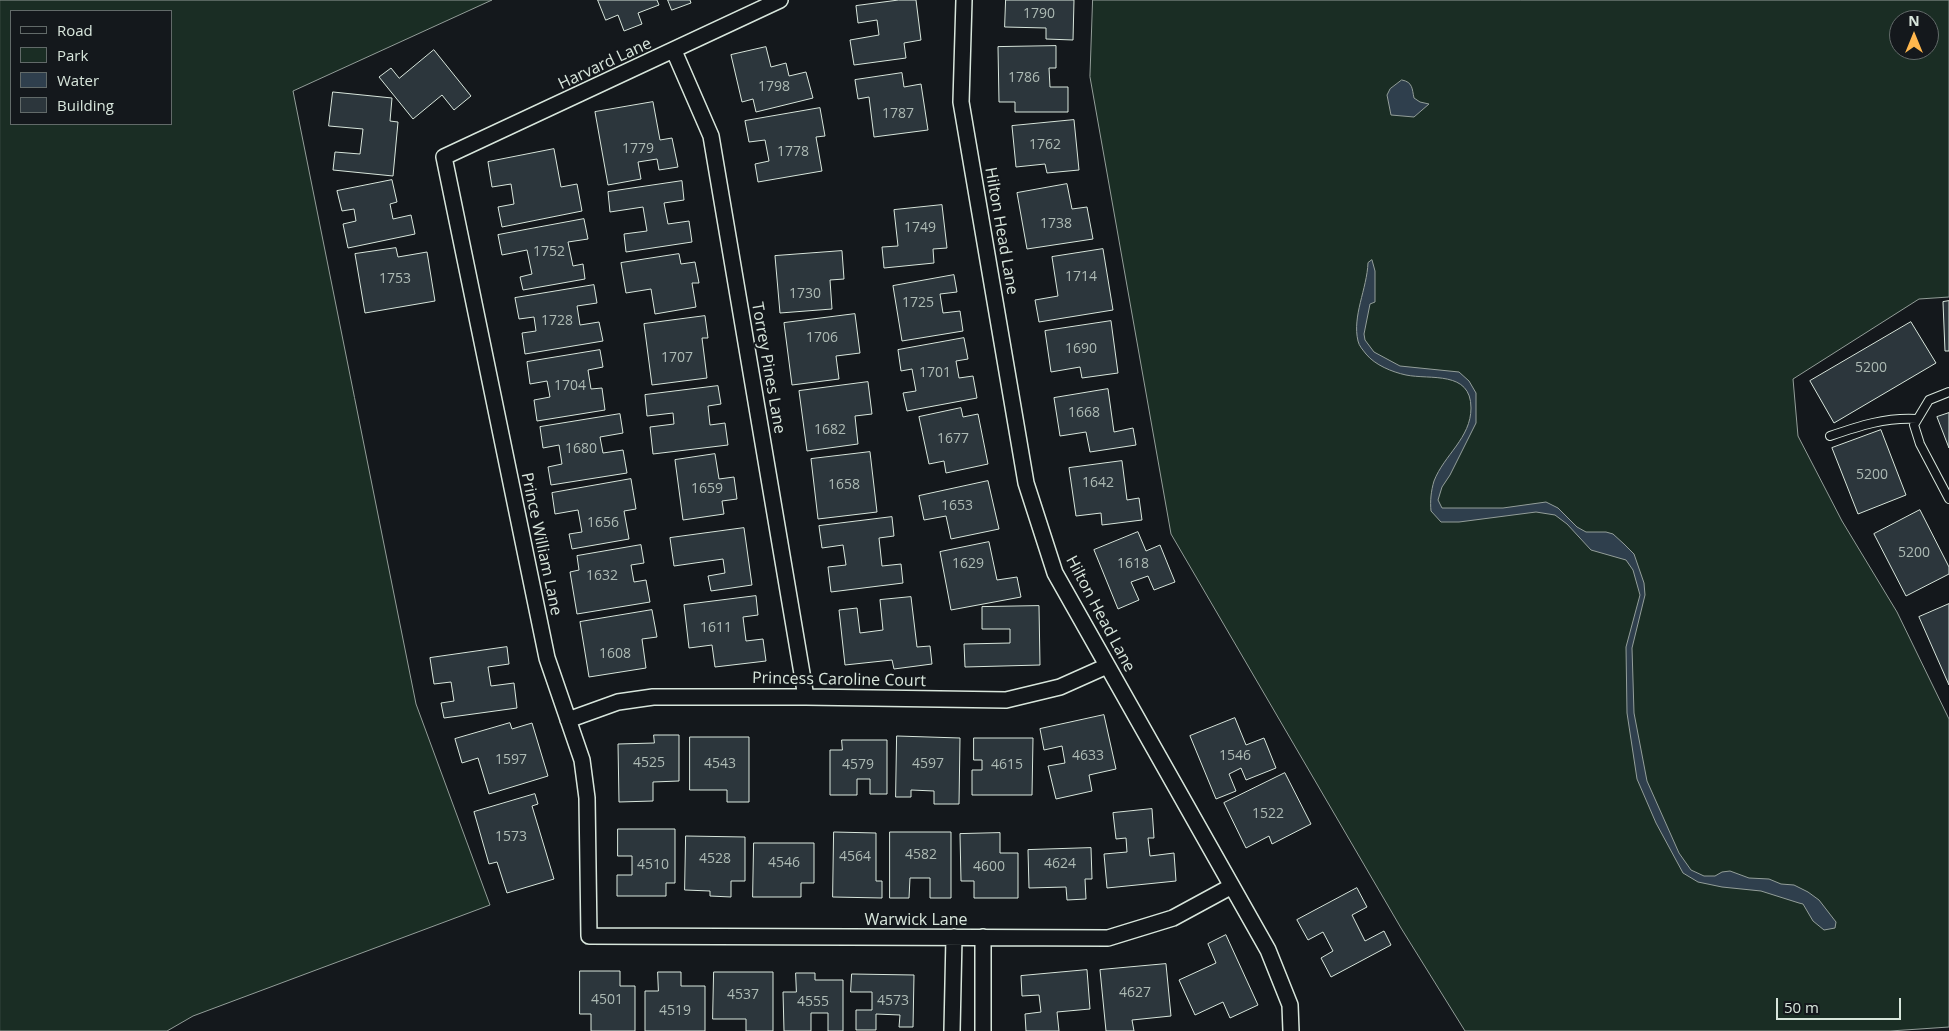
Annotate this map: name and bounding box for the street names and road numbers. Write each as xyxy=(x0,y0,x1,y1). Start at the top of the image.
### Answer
street label: Harvard Lane xyxy=(555,34,655,94)
street label: Hilton Head Lane xyxy=(980,166,1022,296)
street label: Torrey Pines Lane xyxy=(747,301,789,435)
street label: Prince William Lane xyxy=(516,471,566,617)
street label: Hilton Head Lane xyxy=(1061,553,1139,675)
street label: Princess Caroline Court xyxy=(752,669,926,691)
street label: Warwick Lane xyxy=(865,910,967,930)

